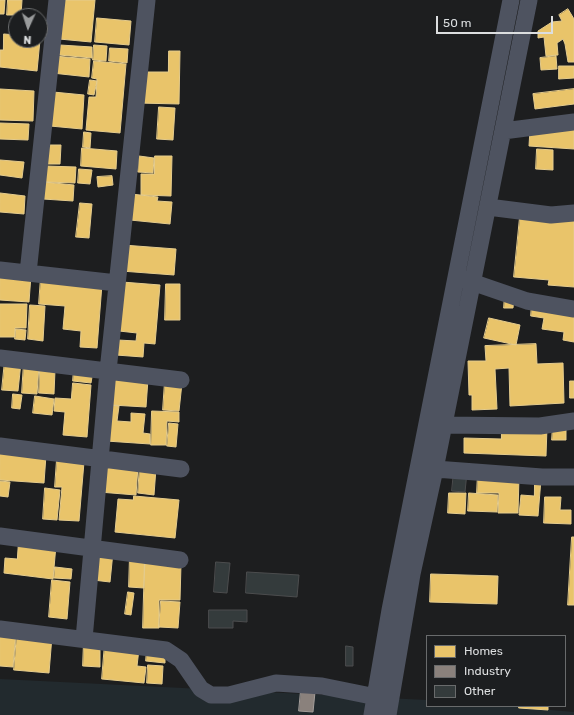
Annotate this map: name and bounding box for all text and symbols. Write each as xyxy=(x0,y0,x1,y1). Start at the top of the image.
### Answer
north arrow xyxy=(8,8,48,48)
scale bar xyxy=(438,8,555,34)
text: 50 m xyxy=(443,16,471,30)
text: N xyxy=(23,33,32,46)
legend xyxy=(426,635,566,707)
text: Homes xyxy=(464,644,503,658)
text: Industry xyxy=(464,664,511,678)
text: Other xyxy=(464,684,495,698)

